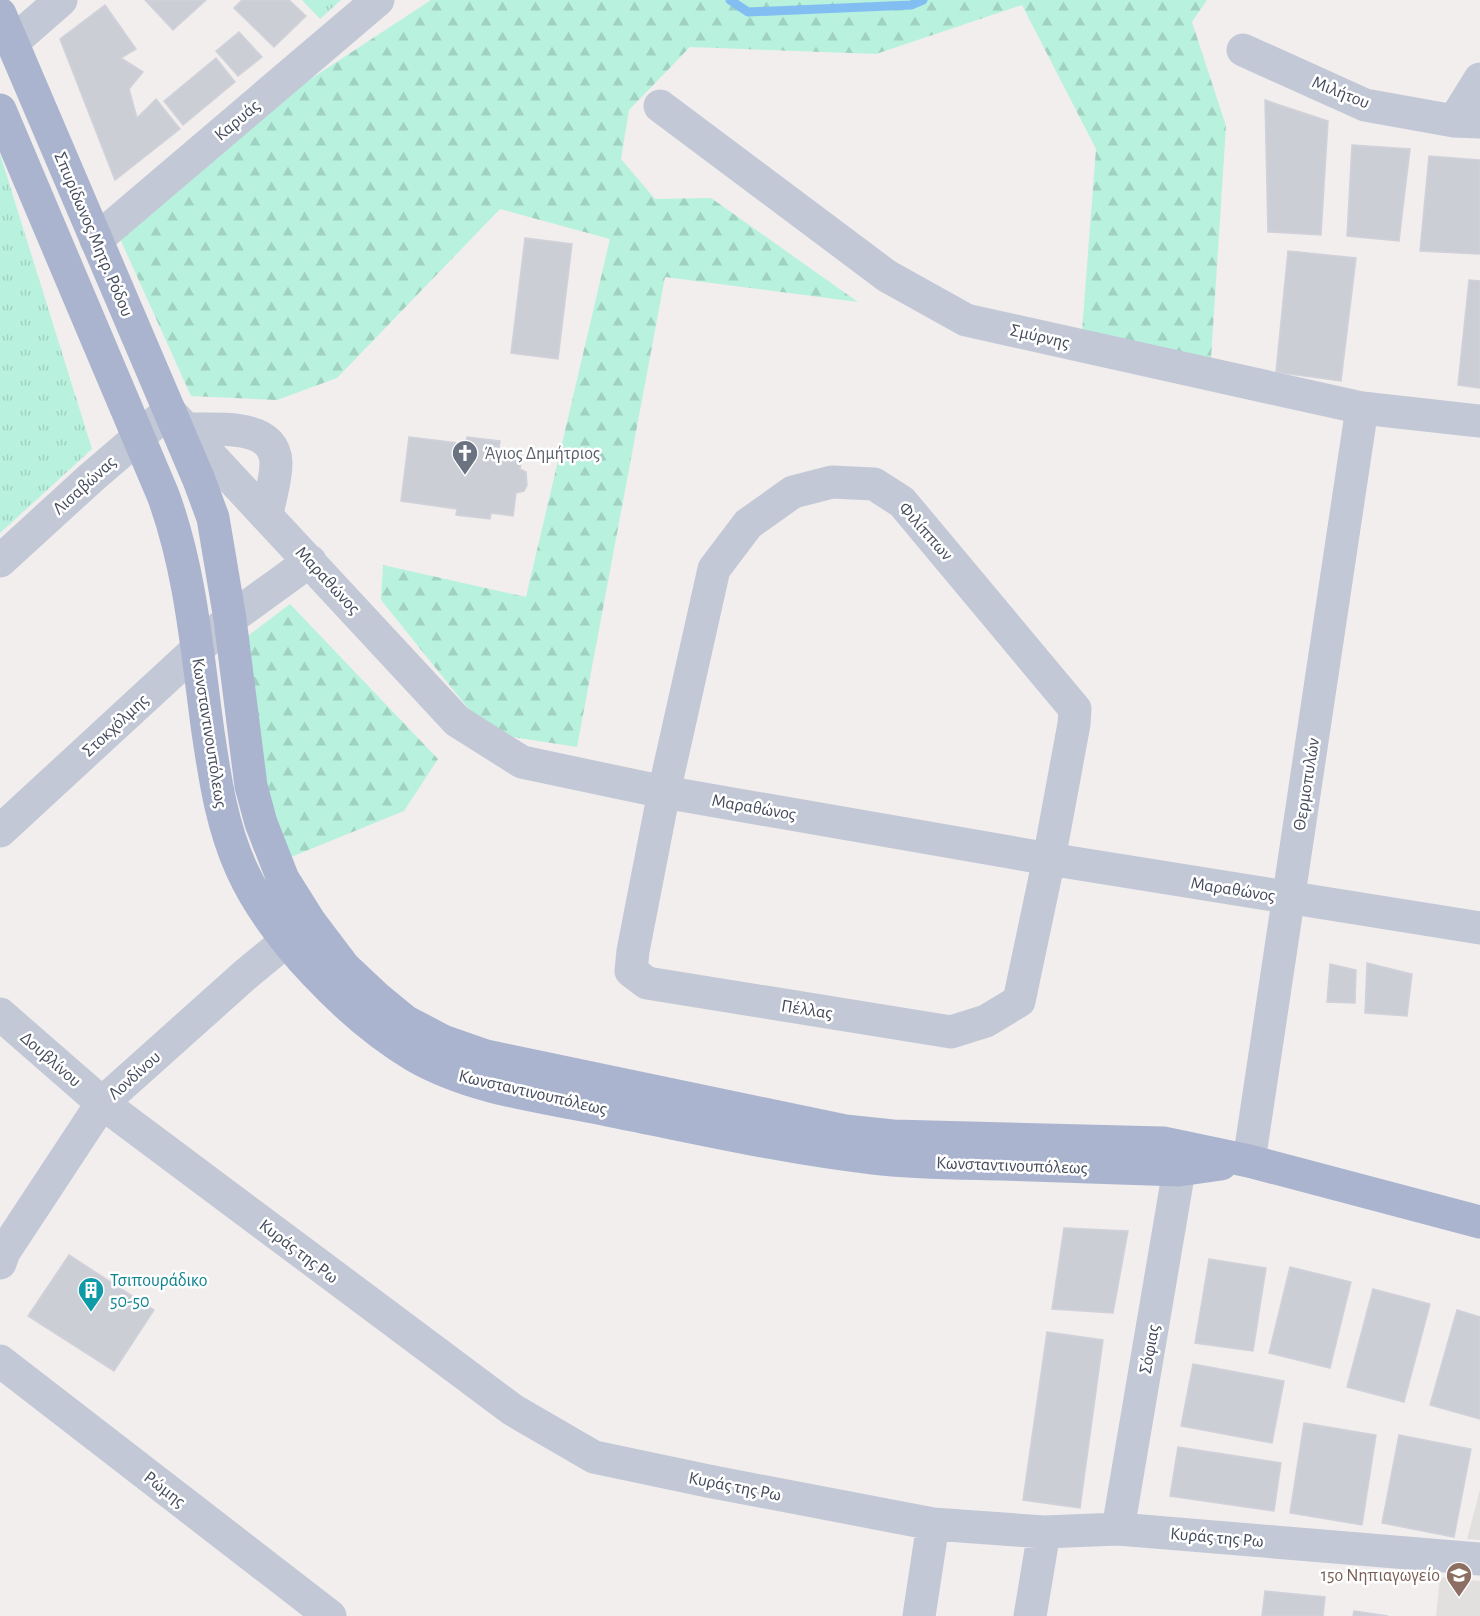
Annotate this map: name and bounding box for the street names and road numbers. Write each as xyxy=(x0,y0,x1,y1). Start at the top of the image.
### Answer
street label: Μιλήτου xyxy=(1309,73,1372,113)
street label: Καρυάς xyxy=(212,97,264,145)
street label: Σπυρίδωνος Μητρ. Ρόδου xyxy=(50,149,137,319)
street label: Σμύρνης xyxy=(1008,321,1071,353)
street label: Λισαβώνας xyxy=(50,453,120,519)
street label: Φιλίππων xyxy=(895,498,957,565)
street label: Μαραθώνος xyxy=(292,543,363,618)
street label: Κωνσταντινουπόλεως xyxy=(188,657,230,809)
street label: Στοκχόλμης xyxy=(79,691,152,761)
street label: Θερμοπυλών xyxy=(1291,736,1323,832)
street label: Μαραθώνος xyxy=(710,792,797,824)
street label: Μαραθώνος xyxy=(1189,874,1276,906)
street label: Πέλλας xyxy=(780,997,834,1023)
street label: Δουβλίνου xyxy=(17,1028,85,1091)
street label: Λονδίνου xyxy=(104,1047,164,1104)
street label: Κωνσταντινουπόλεως xyxy=(457,1067,609,1119)
street label: Κωνσταντινουπόλεως xyxy=(936,1154,1088,1178)
street label: Κυράς της Ρω xyxy=(255,1216,341,1287)
street label: Σόφιας xyxy=(1137,1323,1163,1375)
street label: Ρώμης xyxy=(140,1468,188,1511)
street label: Κυράς της Ρω xyxy=(687,1469,783,1505)
street label: Κυράς της Ρω xyxy=(1169,1525,1264,1551)

